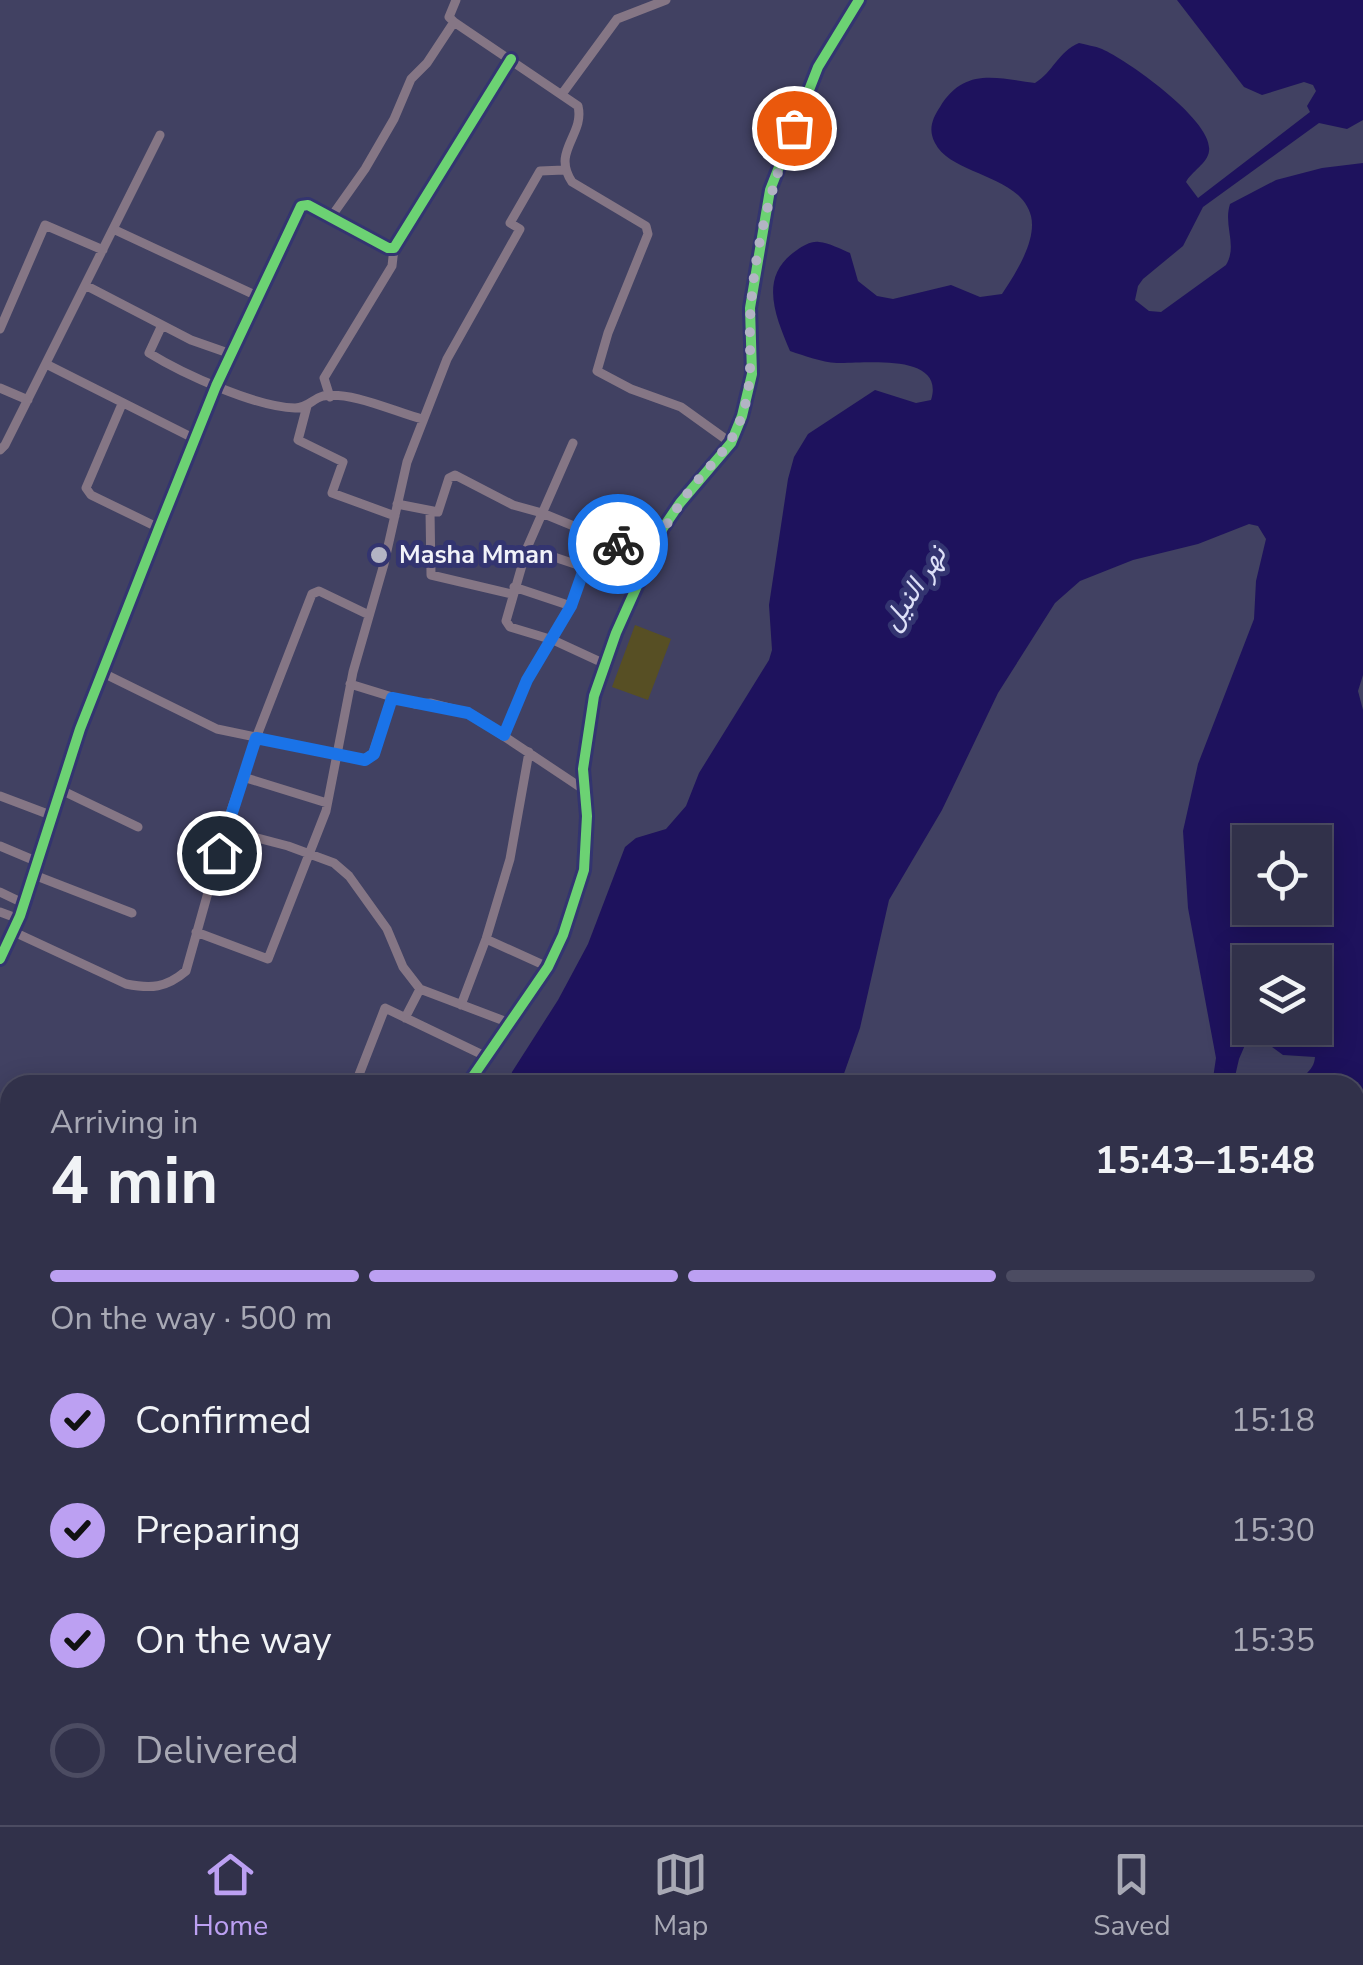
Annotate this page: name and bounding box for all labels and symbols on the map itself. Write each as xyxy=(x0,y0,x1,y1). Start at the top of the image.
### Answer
pin xyxy=(752,86,837,171)
courier xyxy=(568,494,668,594)
water label: نهر النيل xyxy=(873,537,957,638)
place label: Masha Mman xyxy=(399,538,554,572)
marker: Masha Mman xyxy=(368,544,390,566)
pin xyxy=(177,811,262,896)

